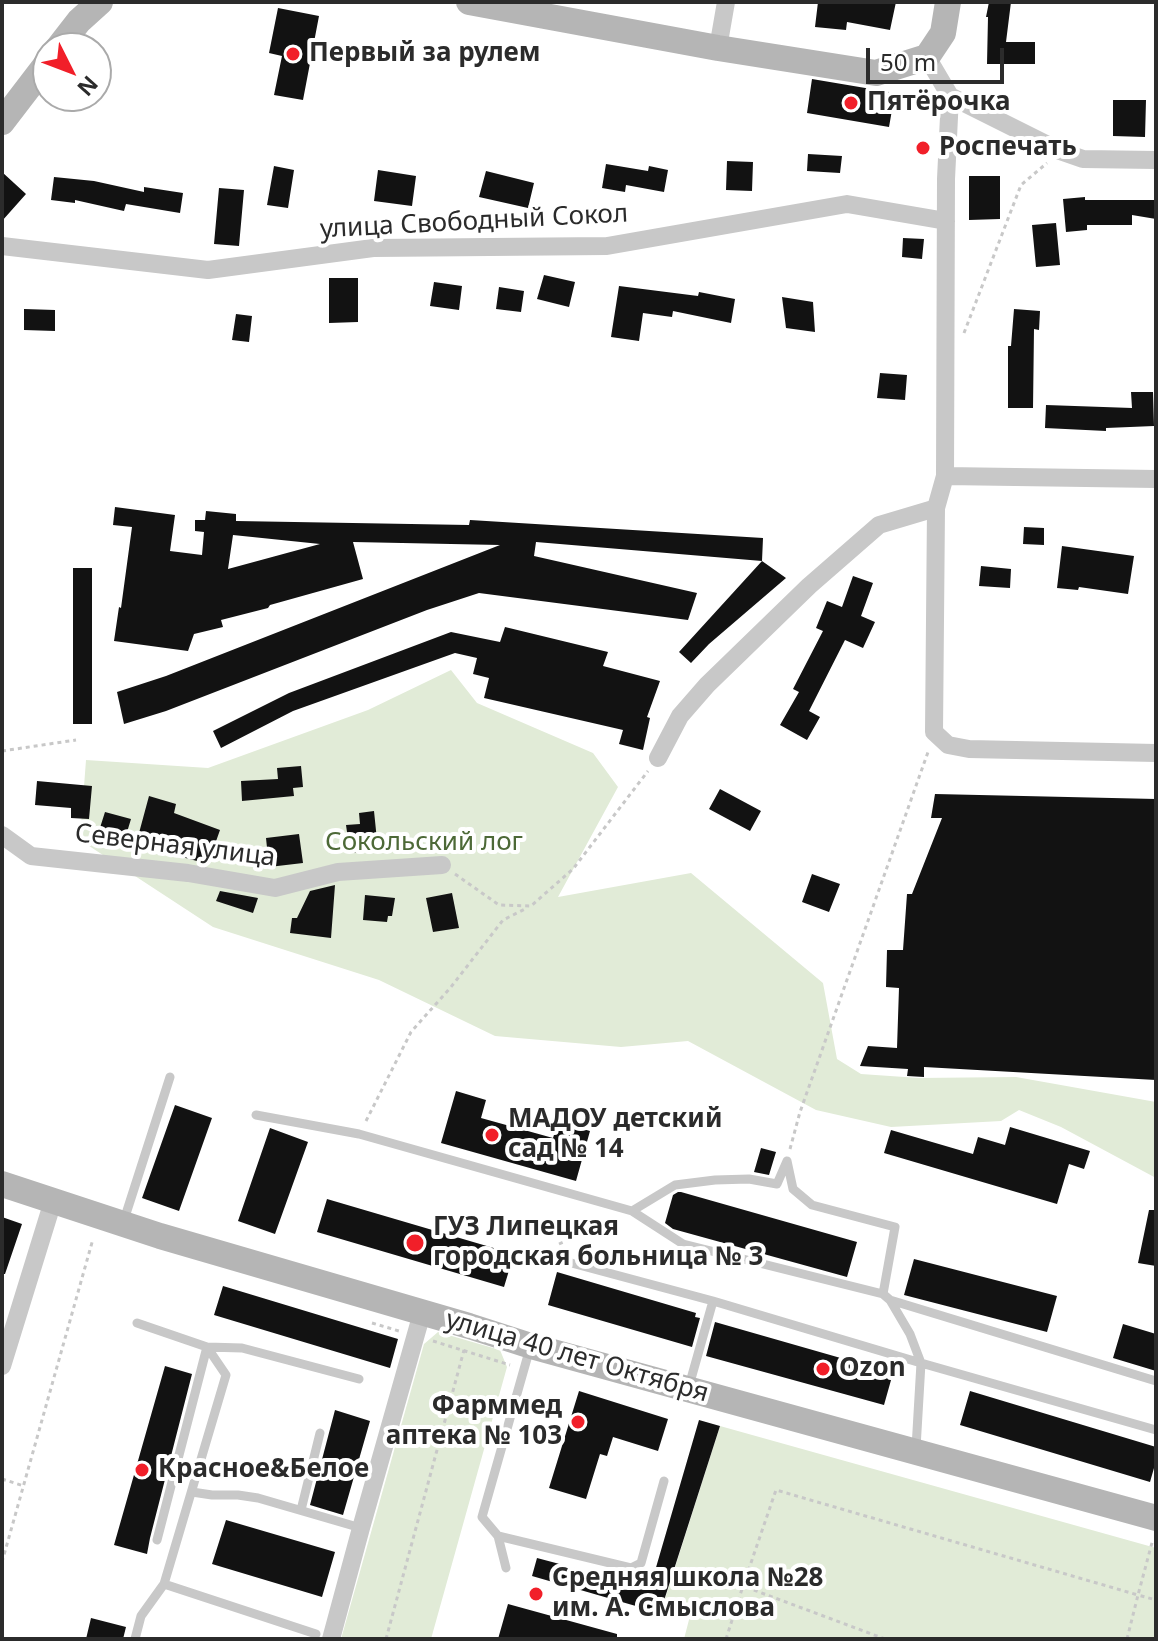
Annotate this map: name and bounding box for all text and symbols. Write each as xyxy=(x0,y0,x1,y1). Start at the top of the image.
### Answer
north arrow xyxy=(32,32,112,112)
scale bar xyxy=(870,32,1008,82)
place label: Первый за рулем xyxy=(309,38,541,70)
marker: Первый за рулем xyxy=(284,45,302,63)
text: 50 m xyxy=(880,45,936,78)
text: N xyxy=(71,70,105,103)
place label: Пятёрочка xyxy=(867,87,1011,119)
marker: Пятёрочка xyxy=(842,94,860,112)
place label: Роспечать xyxy=(939,132,1077,164)
marker: Роспечать xyxy=(914,139,932,157)
street label: улица Свободный Сокол xyxy=(319,198,629,246)
street label: Северная улица xyxy=(73,818,277,874)
park label: Сокольский лог xyxy=(325,827,523,859)
place label: МАДОУ детский сад № 14 xyxy=(508,1104,722,1166)
marker: МАДОУ детский сад № 14 xyxy=(483,1126,501,1144)
place label: ГУЗ Липецкая городская больница № 3 xyxy=(433,1212,763,1274)
marker: ГУЗ Липецкая городская больница № 3 xyxy=(404,1232,426,1254)
street label: улица 40 лет Октября xyxy=(442,1305,712,1409)
place label: Ozon xyxy=(839,1353,906,1385)
marker: Ozon xyxy=(814,1360,832,1378)
place label: Фарммед аптека № 103 xyxy=(386,1391,562,1452)
marker: Фарммед аптека № 103 xyxy=(569,1413,587,1431)
place label: Красное&Белое xyxy=(158,1454,369,1486)
marker: Красное&Белое xyxy=(133,1461,151,1479)
place label: Средняя школа №28 им. А. Смыслова xyxy=(552,1563,823,1624)
marker: Средняя школа №28 им. А. Смыслова xyxy=(527,1585,545,1603)

